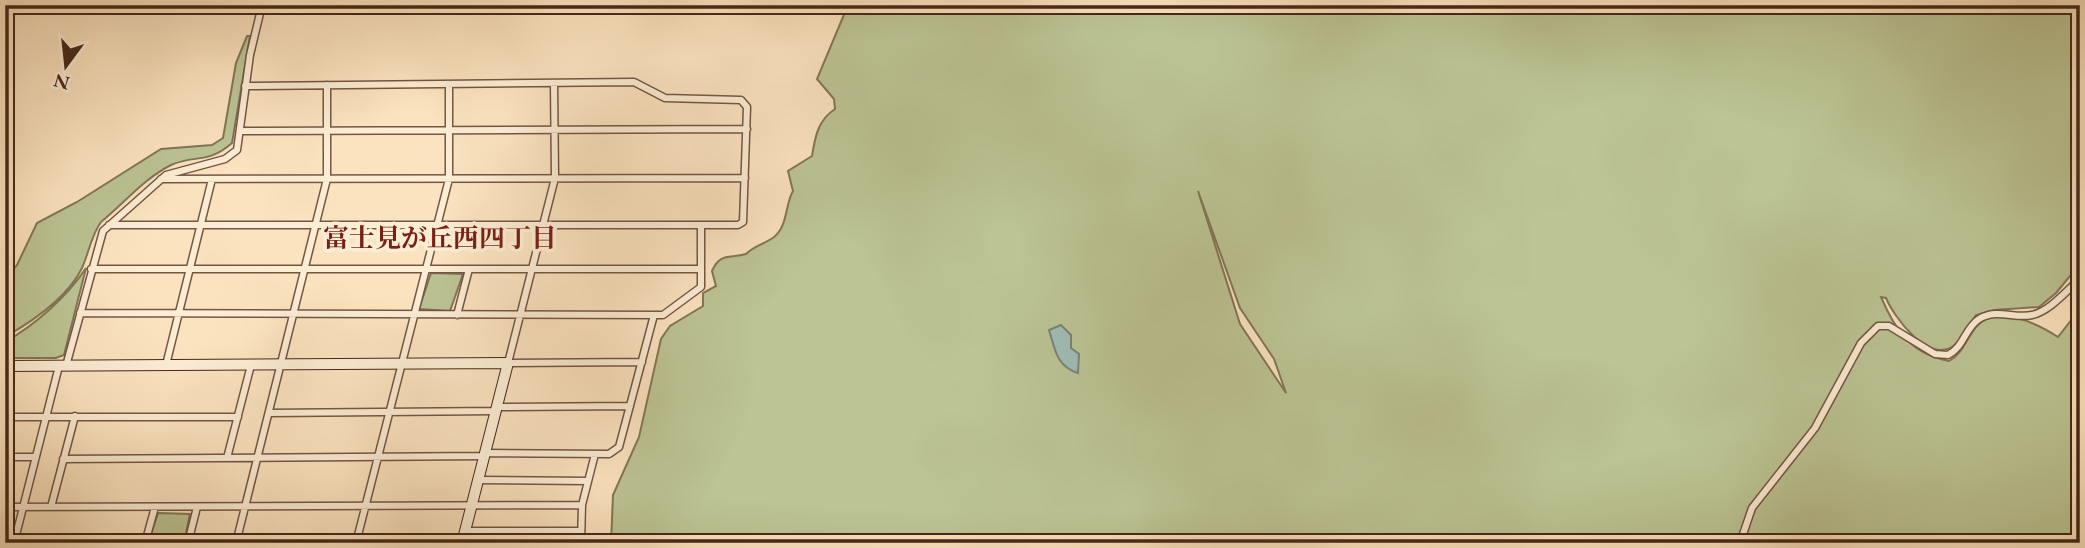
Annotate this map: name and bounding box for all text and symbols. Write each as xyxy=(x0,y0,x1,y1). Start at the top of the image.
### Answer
north arrow xyxy=(32,32,102,102)
text: N xyxy=(50,68,72,96)
district label: 富士見が丘西四丁目 xyxy=(323,221,557,255)

